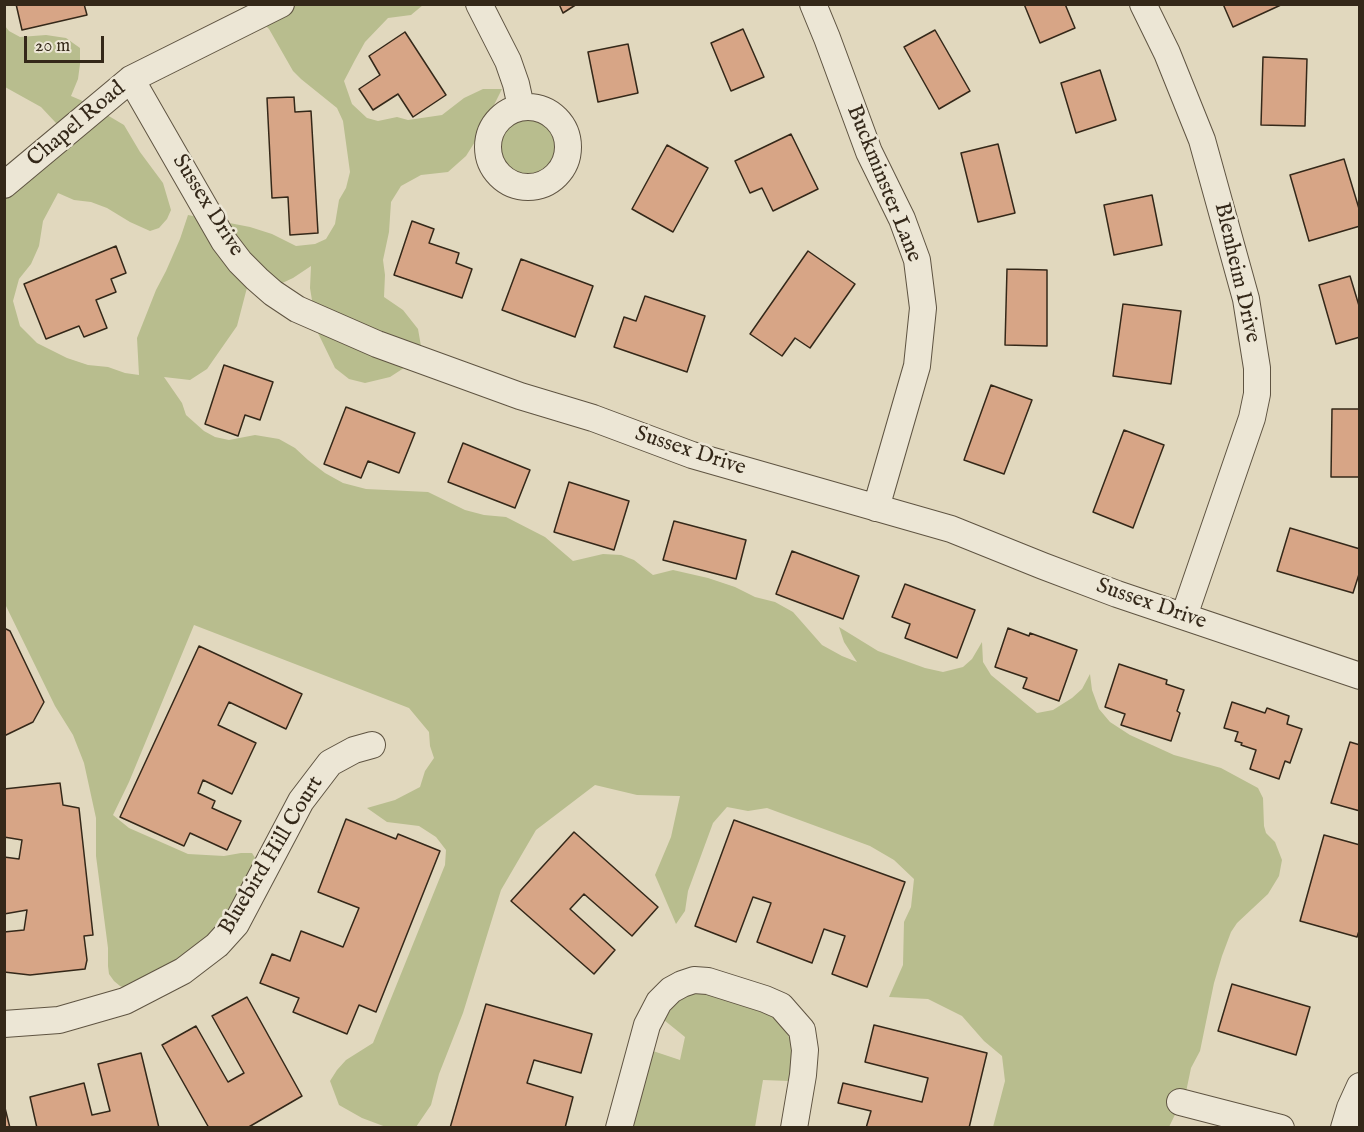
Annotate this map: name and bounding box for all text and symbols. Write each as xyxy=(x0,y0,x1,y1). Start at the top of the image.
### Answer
scale bar xyxy=(27,24,106,62)
text: 20 m xyxy=(35,35,70,58)
street label: Chapel Road xyxy=(23,76,131,174)
street label: Buckminster Lane xyxy=(839,102,927,266)
street label: Sussex Drive xyxy=(165,150,249,262)
street label: Blenheim Drive xyxy=(1207,200,1265,346)
street label: Sussex Drive xyxy=(631,422,749,482)
street label: Sussex Drive xyxy=(1092,574,1210,636)
street label: Bluebird Hill Court xyxy=(214,772,330,940)

